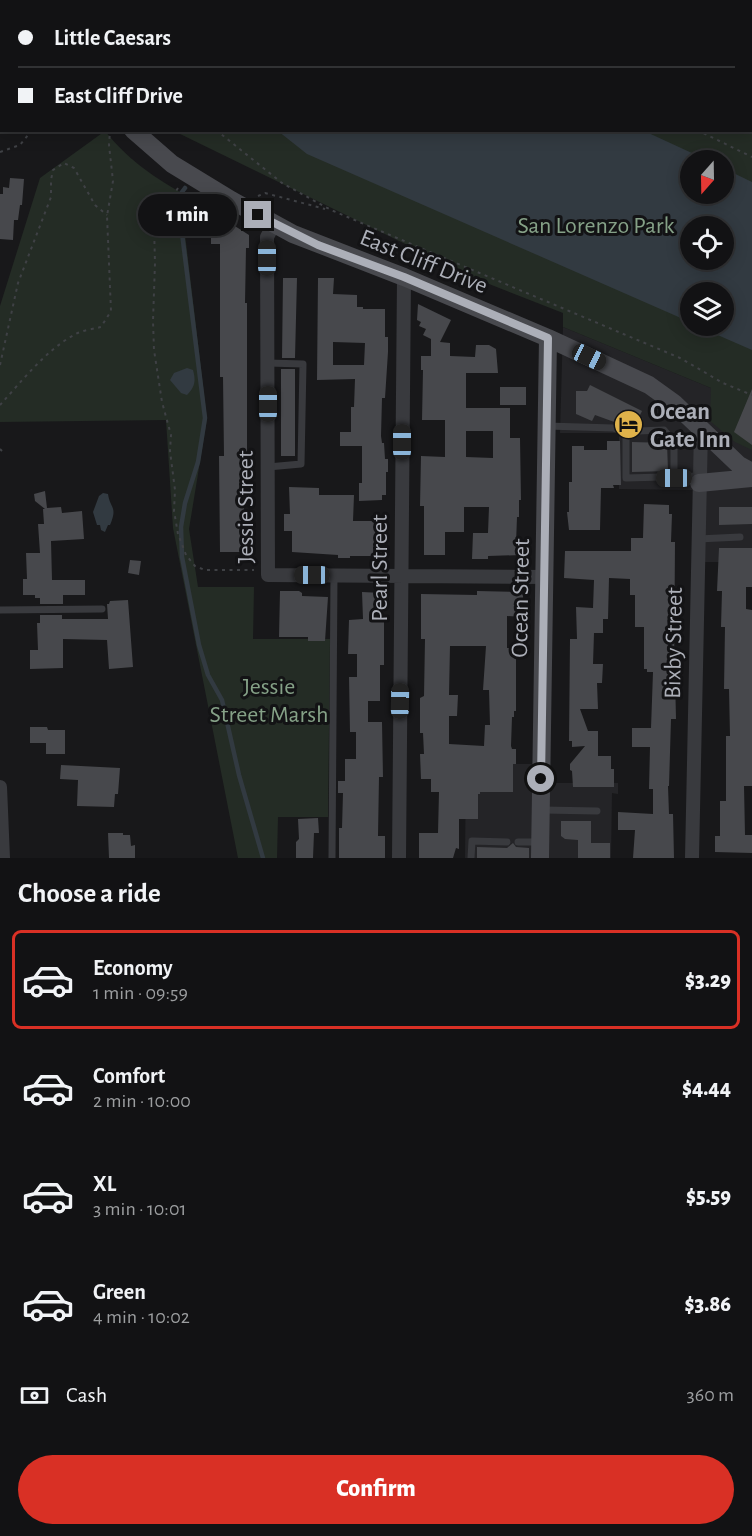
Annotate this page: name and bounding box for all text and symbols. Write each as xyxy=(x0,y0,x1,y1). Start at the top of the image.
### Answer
text: Little Caesars xyxy=(54,27,171,49)
text: East Cliff Drive xyxy=(54,85,183,107)
north arrow xyxy=(680,150,734,204)
map controls xyxy=(680,150,734,336)
callout: 1 min xyxy=(138,194,237,236)
route end xyxy=(244,201,271,228)
text: 1 min xyxy=(166,205,209,225)
park label: San Lorenzo Park xyxy=(517,214,675,238)
button: locate xyxy=(680,216,734,270)
street label: East Cliff Drive xyxy=(356,225,491,298)
car xyxy=(258,240,276,276)
button: layers xyxy=(680,282,734,336)
car xyxy=(569,341,609,373)
car xyxy=(259,386,277,422)
place label: Ocean Gate Inn xyxy=(650,400,731,452)
hotel icon: Ocean Gate Inn xyxy=(613,409,645,441)
car xyxy=(393,424,411,460)
street label: Jessie Street xyxy=(234,450,258,564)
car xyxy=(656,469,692,487)
street label: Pearl Street xyxy=(368,514,392,622)
street label: Ocean Street xyxy=(508,538,534,658)
car xyxy=(294,566,330,584)
street label: Bixby Street xyxy=(661,587,687,699)
park label: Jessie Street Marsh xyxy=(209,675,329,727)
car xyxy=(391,683,409,719)
route start xyxy=(527,765,554,792)
text: Choose a ride xyxy=(18,880,161,907)
icon: car xyxy=(21,953,75,1007)
text: Economy xyxy=(93,957,173,979)
text: $3.29 xyxy=(685,969,731,991)
text: 1 min · 09:59 xyxy=(93,983,188,1003)
icon: car xyxy=(21,1061,75,1115)
text: Comfort xyxy=(93,1065,165,1087)
text: $4.44 xyxy=(682,1077,731,1099)
text: 2 min · 10:00 xyxy=(93,1091,191,1111)
icon: car xyxy=(21,1169,75,1223)
text: XL xyxy=(93,1173,116,1195)
text: $5.59 xyxy=(686,1185,731,1207)
text: 3 min · 10:01 xyxy=(93,1199,186,1219)
icon: car xyxy=(21,1277,75,1331)
text: Green xyxy=(93,1281,146,1303)
text: $3.86 xyxy=(684,1293,731,1315)
text: 4 min · 10:02 xyxy=(93,1307,190,1327)
icon: cash xyxy=(18,1379,51,1412)
text: Cash xyxy=(66,1384,107,1406)
text: 360 m xyxy=(687,1385,734,1405)
button: Confirm xyxy=(18,1455,734,1524)

